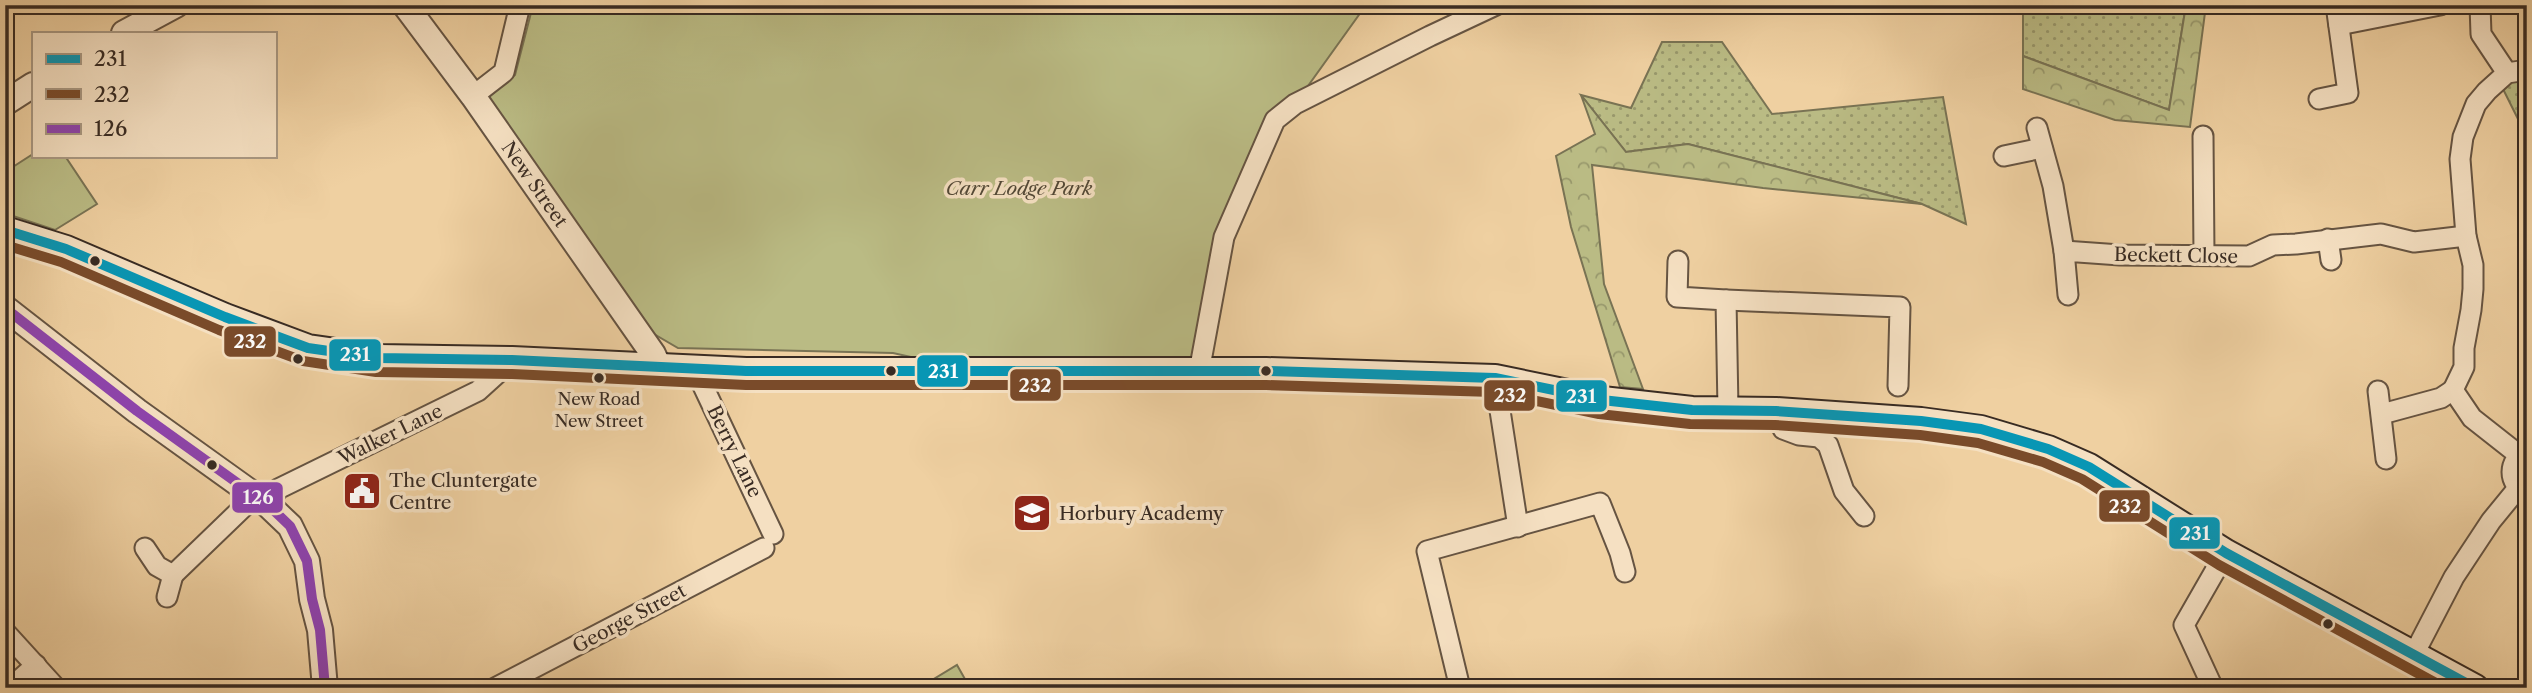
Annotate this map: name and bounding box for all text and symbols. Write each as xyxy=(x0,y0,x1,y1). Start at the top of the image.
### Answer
legend xyxy=(32,32,276,158)
text: 231 xyxy=(94,46,127,71)
text: 232 xyxy=(94,82,130,107)
text: 126 xyxy=(94,116,127,141)
street label: New Street xyxy=(497,137,573,232)
park label: Carr Lodge Park xyxy=(946,177,1092,200)
street label: Beckett Close xyxy=(2114,243,2238,268)
unlabelled marker xyxy=(88,254,102,268)
line badge: 232 xyxy=(223,325,277,358)
text: 232 xyxy=(233,330,267,353)
line badge: 231 xyxy=(328,338,382,372)
text: 231 xyxy=(340,343,371,366)
unlabelled marker xyxy=(291,352,305,366)
line badge: 231 xyxy=(916,354,969,388)
text: 231 xyxy=(928,360,959,383)
unlabelled marker xyxy=(884,364,898,378)
unlabelled marker xyxy=(1259,364,1273,378)
line badge: 232 xyxy=(1009,368,1062,402)
marker: New Road New Street xyxy=(592,371,606,385)
text: 232 xyxy=(1018,374,1052,397)
line badge: 232 xyxy=(1483,379,1536,412)
line badge: 231 xyxy=(1555,379,1608,413)
text: 232 xyxy=(1493,384,1527,407)
text: 231 xyxy=(1566,385,1597,408)
place label: New Road New Street xyxy=(554,389,644,431)
street label: Walker Lane xyxy=(333,399,446,470)
street label: Berry Lane xyxy=(702,401,767,501)
unlabelled marker xyxy=(205,458,219,472)
place label: The Cluntergate Centre xyxy=(389,469,537,514)
public building icon: The Cluntergate Centre xyxy=(341,470,383,512)
line badge: 126 xyxy=(231,481,284,514)
text: 126 xyxy=(242,486,274,509)
line badge: 232 xyxy=(2098,489,2151,523)
school or university icon: Horbury Academy xyxy=(1011,492,1053,534)
text: 232 xyxy=(2108,495,2142,518)
place label: Horbury Academy xyxy=(1059,502,1224,525)
line badge: 231 xyxy=(2168,516,2221,550)
text: 231 xyxy=(2180,522,2211,545)
street label: George Street xyxy=(569,579,690,658)
unlabelled marker xyxy=(2321,617,2335,631)

